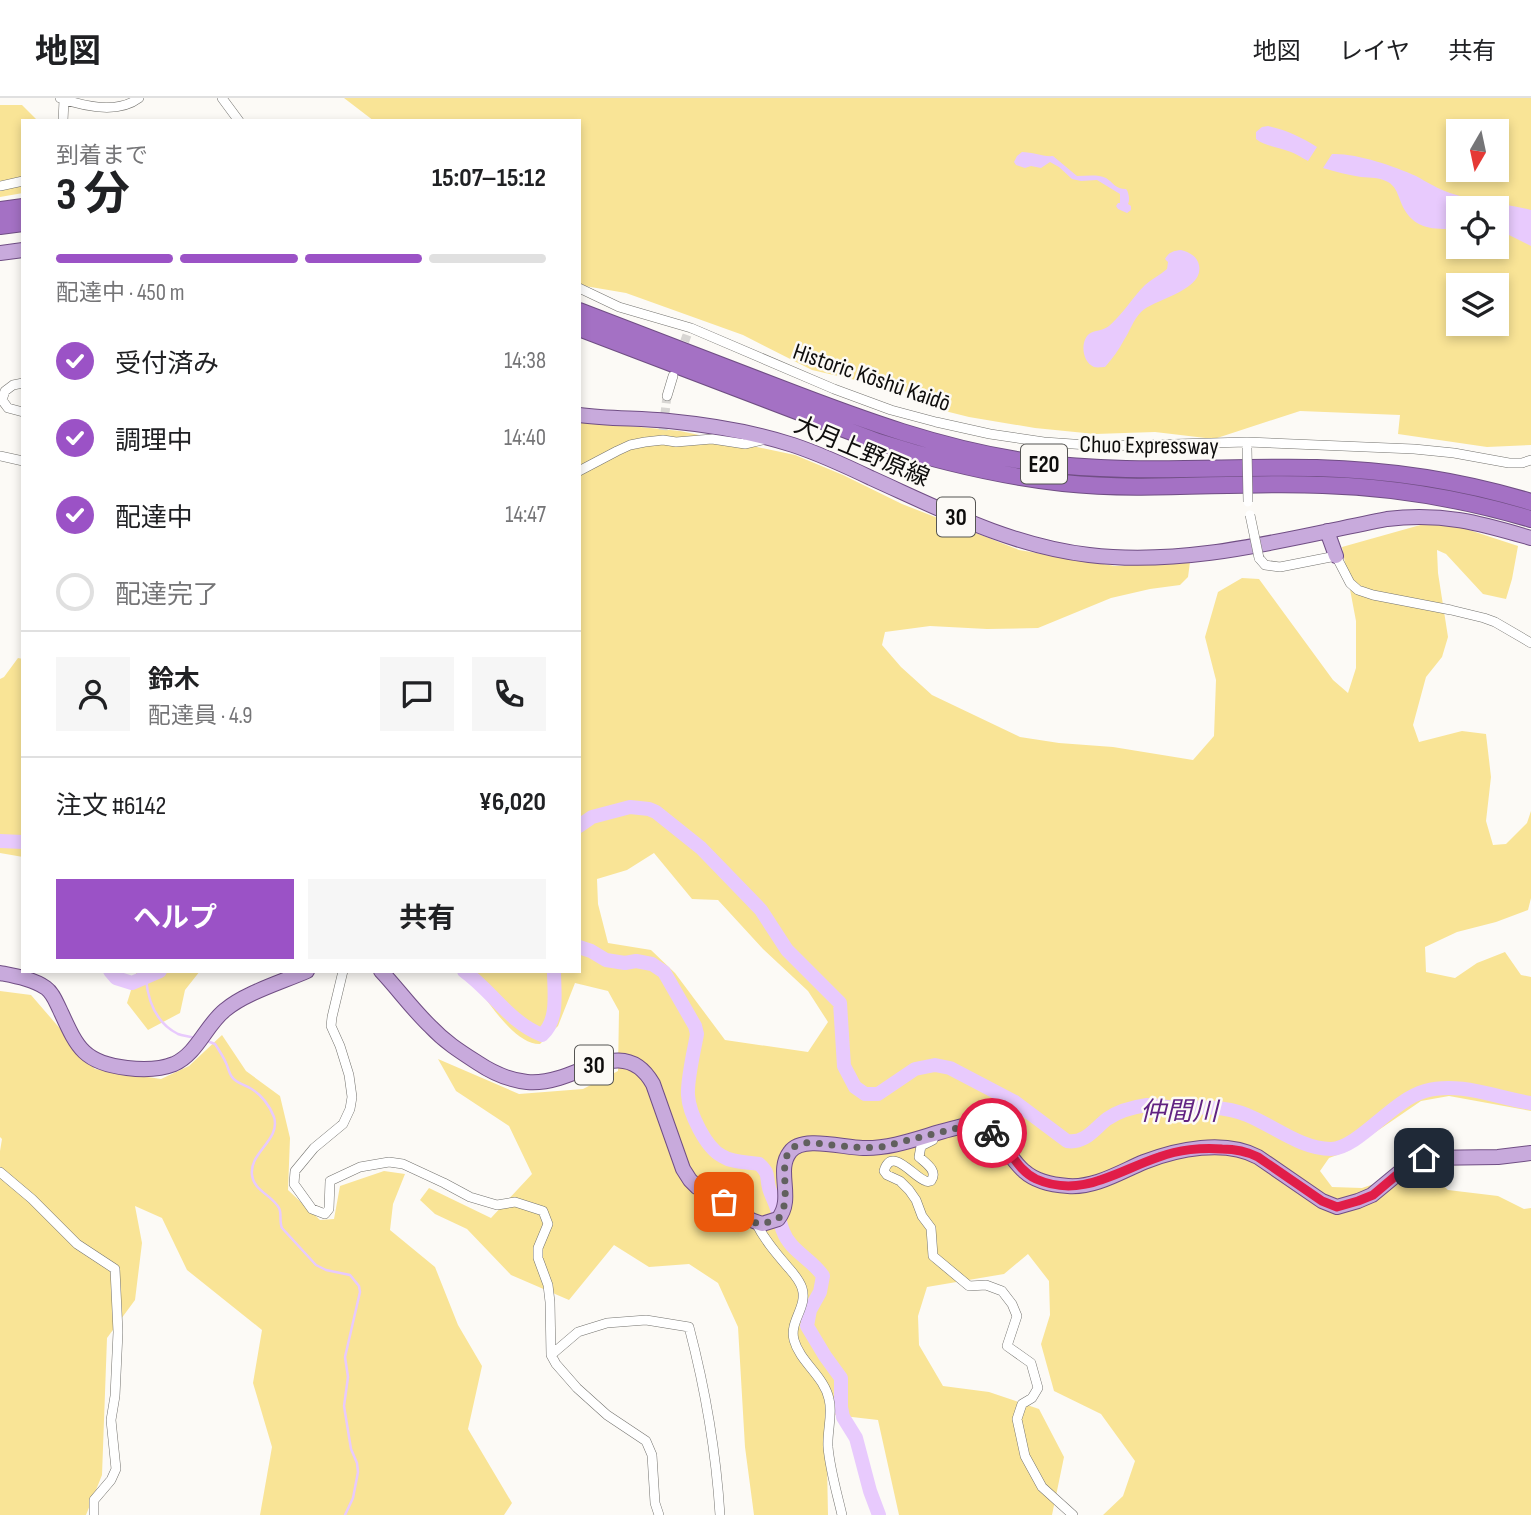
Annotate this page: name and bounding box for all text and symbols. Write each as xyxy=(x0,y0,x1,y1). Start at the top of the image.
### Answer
text: 地図 xyxy=(35,32,101,72)
text: 地図 xyxy=(1253,37,1301,66)
text: レイヤ xyxy=(1339,37,1410,66)
text: 共有 xyxy=(1448,37,1496,66)
north arrow xyxy=(1446,119,1508,182)
map controls xyxy=(1446,119,1509,336)
text: 到着まで xyxy=(56,142,148,170)
text: 15:07–15:12 xyxy=(432,163,546,194)
text: 3 分 xyxy=(56,168,130,223)
button: locate xyxy=(1446,196,1509,259)
button: layers xyxy=(1446,273,1509,336)
text: 配達中 · 450 m xyxy=(56,279,184,307)
street label: Historic Kōshū Kaidō xyxy=(789,337,954,418)
icon: check xyxy=(56,342,94,380)
text: 14:38 xyxy=(504,347,546,375)
text: 受付済み xyxy=(115,349,219,380)
street label: 大月上野原線 xyxy=(790,410,934,493)
icon: check xyxy=(56,419,94,457)
text: 14:40 xyxy=(504,424,546,452)
text: 調理中 xyxy=(115,426,193,457)
street label: Chuo Expressway xyxy=(1079,430,1219,461)
road number: E20 xyxy=(1021,444,1067,484)
icon: check xyxy=(56,496,94,534)
road number: 30 xyxy=(937,498,975,536)
text: 14:47 xyxy=(505,501,546,529)
text: 配達中 xyxy=(115,503,193,534)
text: 配達完了 xyxy=(115,580,219,611)
button: person xyxy=(56,657,130,731)
button: chat xyxy=(380,657,454,731)
button: phone xyxy=(472,657,546,731)
text: 鈴木 xyxy=(148,665,200,696)
text: 配達員 · 4.9 xyxy=(148,702,253,730)
text: ¥6,020 xyxy=(479,787,546,818)
text: 注文 #6142 xyxy=(56,791,166,822)
button: ヘルプ xyxy=(56,879,294,959)
button: 共有 xyxy=(308,879,546,959)
road number: 30 xyxy=(575,1046,613,1084)
water label: 仲間川 xyxy=(1140,1097,1221,1128)
courier xyxy=(957,1098,1027,1168)
icon: bike xyxy=(973,1114,1011,1152)
pin xyxy=(1394,1128,1454,1188)
icon: home xyxy=(1405,1139,1443,1177)
pin xyxy=(694,1172,754,1232)
icon: bag xyxy=(705,1183,743,1221)

